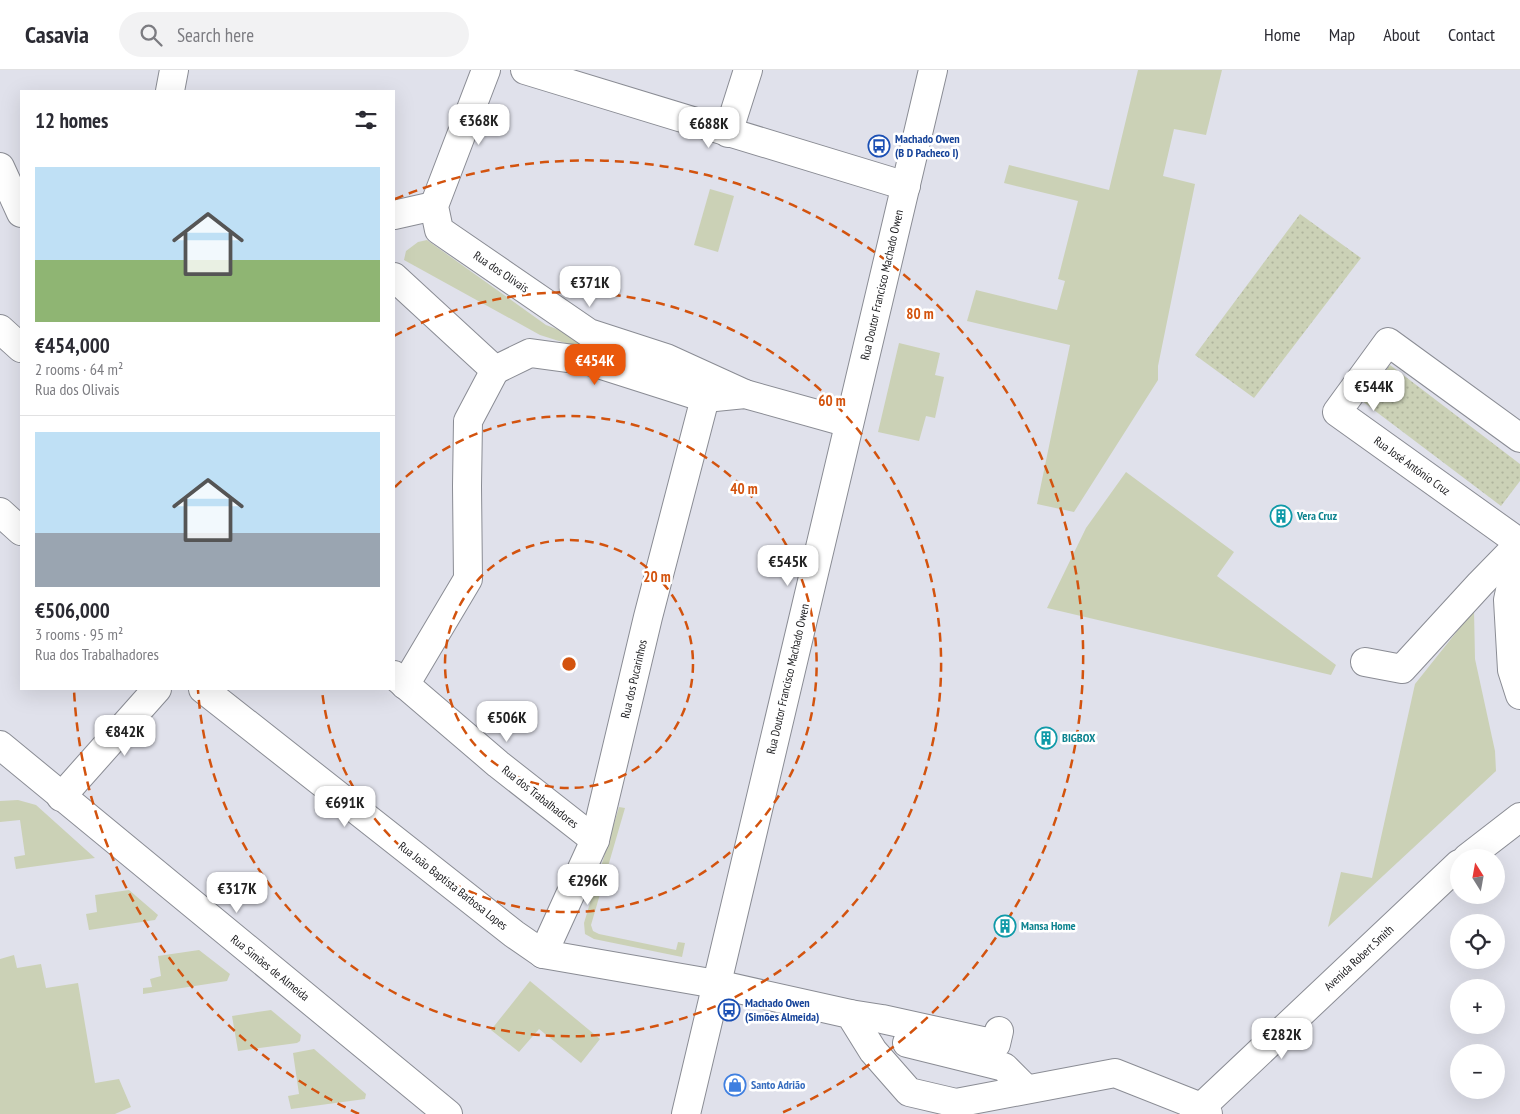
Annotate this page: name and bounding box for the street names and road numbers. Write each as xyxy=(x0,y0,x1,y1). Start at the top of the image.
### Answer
street label: Rua Doutor Francisco Machado Owen xyxy=(857,208,906,361)
street label: Rua dos Olivais xyxy=(471,248,532,296)
street label: Rua José António Cruz xyxy=(1371,433,1453,498)
street label: Rua Doutor Francisco Machado Owen xyxy=(763,602,812,755)
street label: Rua dos Pucarinhos xyxy=(617,638,650,720)
street label: Rua dos Trabalhadores xyxy=(499,762,582,831)
street label: Rua João Baptista Barbosa Lopes xyxy=(396,838,511,933)
street label: Avenida Robert Smith xyxy=(1321,922,1397,994)
street label: Rua Simões de Almeida xyxy=(228,931,313,1004)

